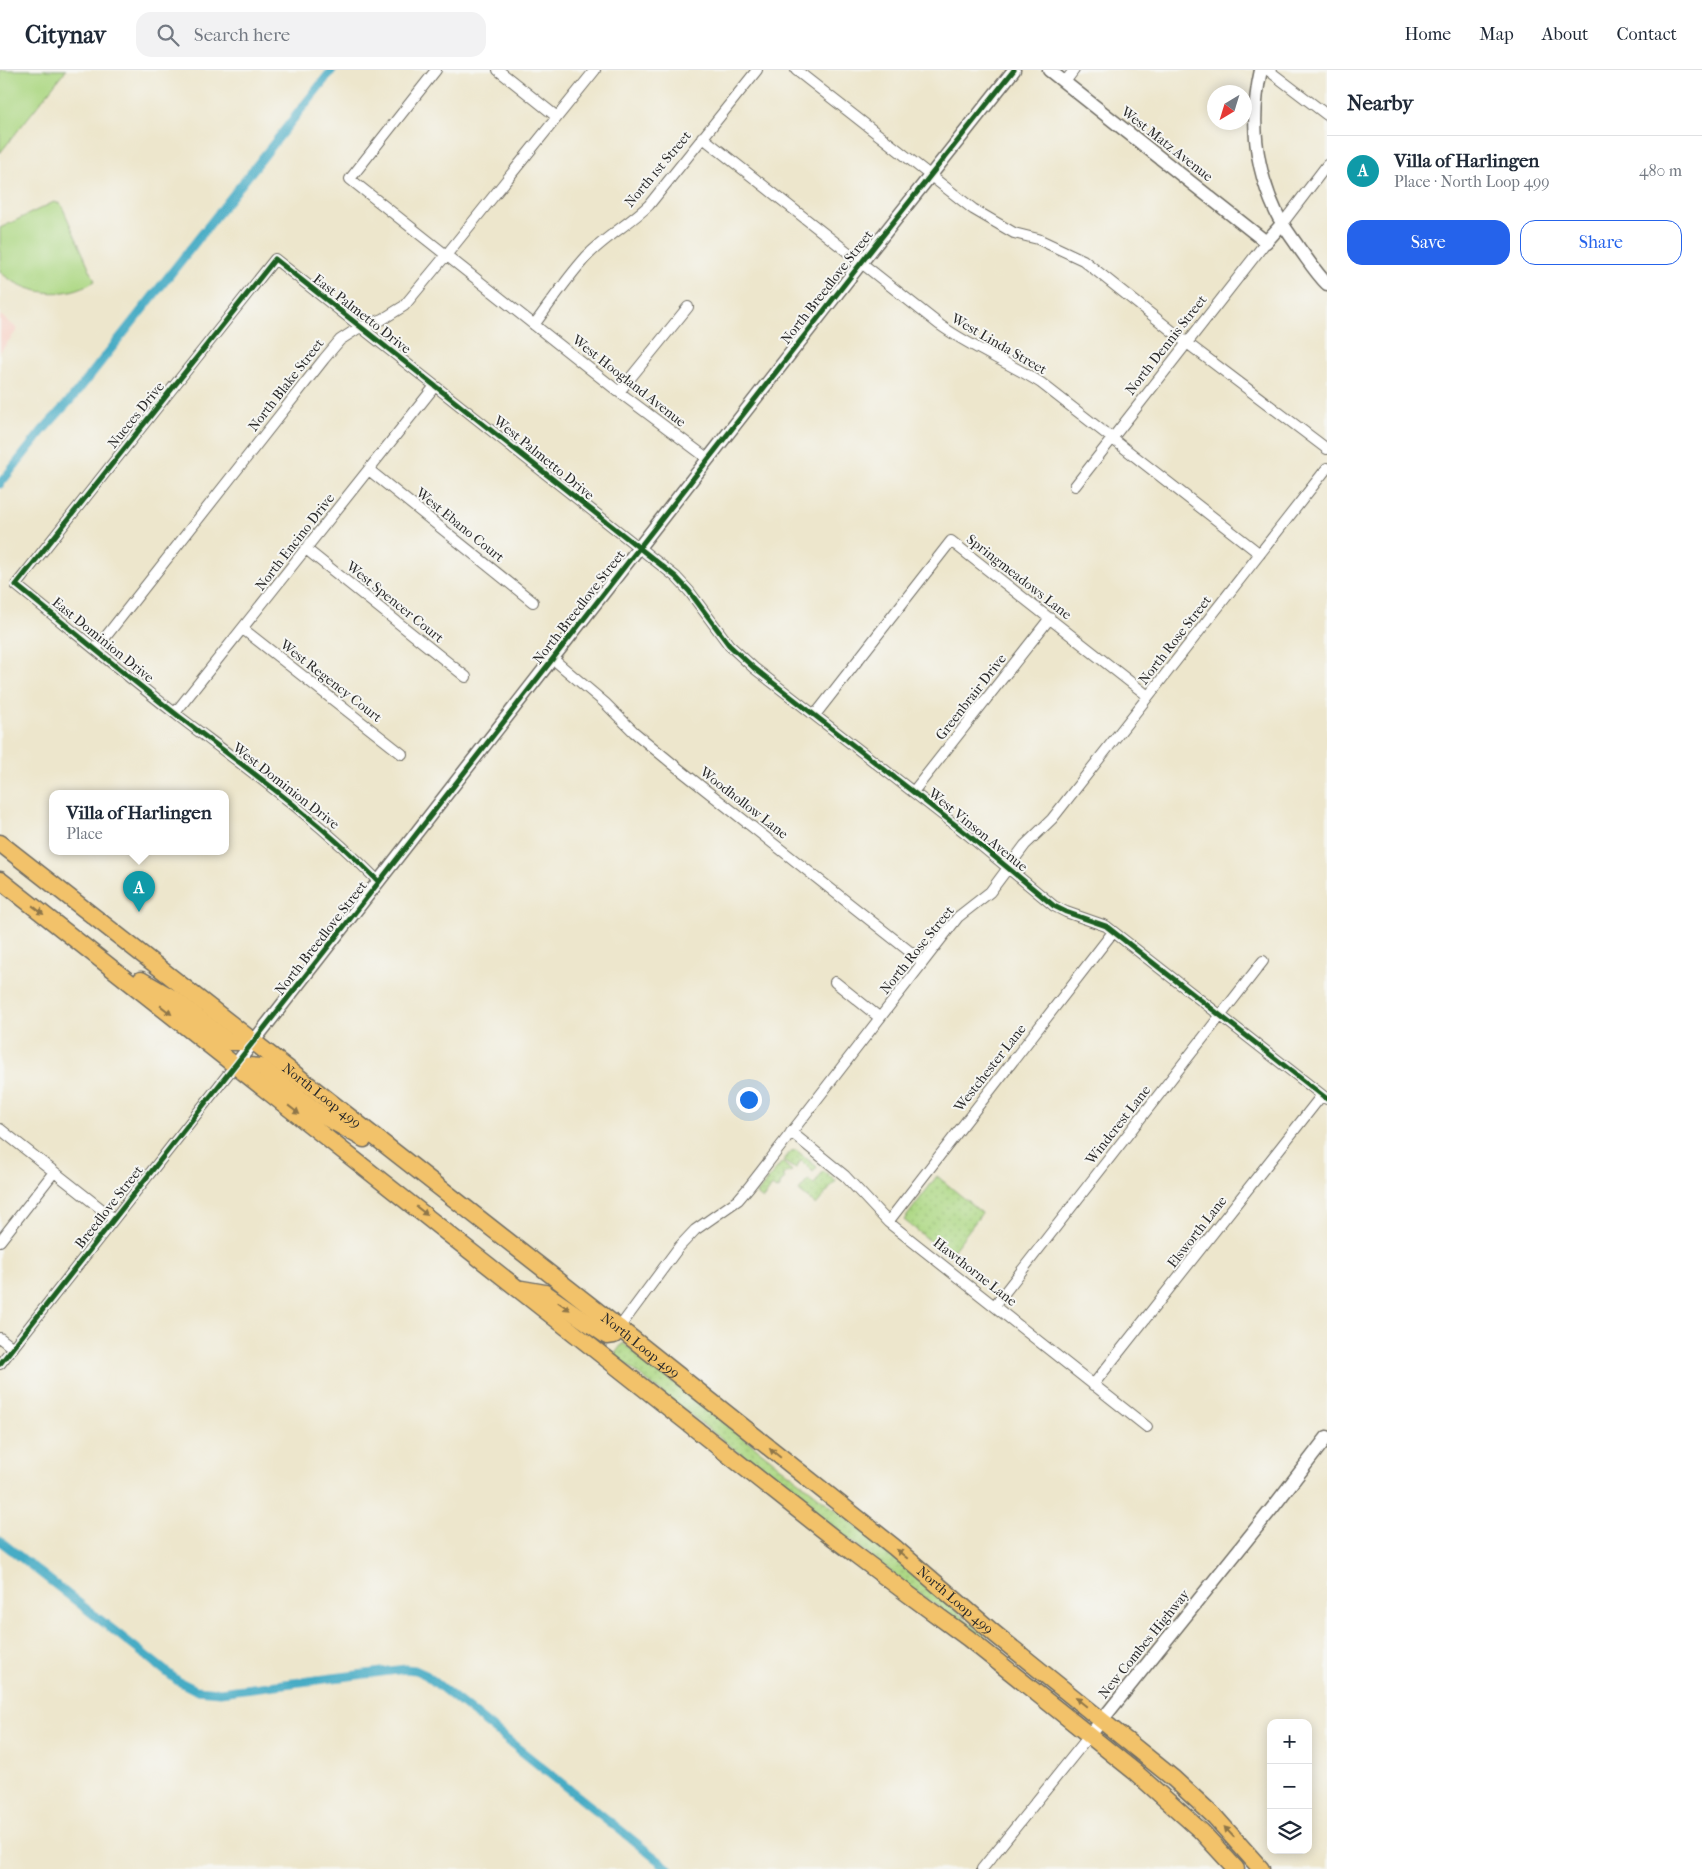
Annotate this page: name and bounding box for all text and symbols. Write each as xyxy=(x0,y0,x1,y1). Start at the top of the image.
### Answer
search box xyxy=(136,12,486,57)
text: Citynav xyxy=(25,21,106,49)
icon: search xyxy=(154,21,182,49)
text: Search here xyxy=(194,24,290,46)
text: Home xyxy=(1404,24,1451,45)
text: Map xyxy=(1479,24,1514,45)
text: About xyxy=(1542,24,1588,45)
text: Contact xyxy=(1616,24,1677,45)
north arrow xyxy=(1207,85,1252,130)
text: Nearby xyxy=(1347,91,1413,115)
street label: West Matz Avenue xyxy=(1117,102,1216,185)
street label: North 1st Street xyxy=(621,127,695,211)
text: Villa of Harlingen xyxy=(1394,150,1539,172)
text: A xyxy=(1358,161,1368,180)
text: 480 m xyxy=(1639,161,1682,180)
text: Place · North Loop 499 xyxy=(1394,172,1550,191)
button: Save xyxy=(1347,220,1510,265)
button: Share xyxy=(1520,220,1682,265)
street label: North Breedlove Street xyxy=(777,227,877,347)
street label: East Palmetto Drive xyxy=(310,270,414,358)
street label: North Dennis Street xyxy=(1122,292,1210,398)
street label: West Linda Street xyxy=(947,309,1050,378)
street label: West Hoogland Avenue xyxy=(568,331,689,431)
street label: North Blake Street xyxy=(245,335,327,435)
street label: Nueces Drive xyxy=(104,378,168,452)
street label: West Palmetto Drive xyxy=(490,412,598,504)
street label: West Ebano Court xyxy=(412,484,508,566)
street label: North Encino Drive xyxy=(252,490,338,594)
street label: Springmeadows Lane xyxy=(963,531,1075,623)
street label: North Breedlove Street xyxy=(529,547,629,667)
street label: West Spencer Court xyxy=(342,557,447,646)
street label: North Rose Street xyxy=(1135,592,1215,688)
street label: East Dominion Drive xyxy=(49,594,157,686)
street label: West Regency Court xyxy=(276,635,385,726)
street label: Greenbrair Drive xyxy=(932,650,1010,743)
street label: West Dominion Drive xyxy=(228,738,343,833)
street label: Woodhollow Lane xyxy=(696,763,792,843)
street label: West Vinson Avenue xyxy=(924,784,1031,875)
popup xyxy=(49,790,229,855)
text: Villa of Harlingen xyxy=(66,802,212,824)
text: Place xyxy=(66,824,103,843)
pin: A xyxy=(123,871,155,912)
street label: North Breedlove Street xyxy=(271,878,371,998)
street label: North Rose Street xyxy=(876,903,958,997)
one-way arrow xyxy=(31,904,44,915)
one-way arrow xyxy=(159,1005,173,1015)
street label: Westchester Lane xyxy=(950,1021,1030,1116)
street label: North Loop 499 xyxy=(279,1059,365,1131)
street label: Windcrest Lane xyxy=(1081,1082,1154,1169)
your location xyxy=(736,1087,762,1113)
one-way arrow xyxy=(287,1105,300,1116)
street label: Breedlove Street xyxy=(71,1162,147,1252)
street label: Elsworth Lane xyxy=(1164,1193,1230,1271)
one-way arrow xyxy=(415,1206,428,1216)
street label: Hawthorne Lane xyxy=(930,1234,1020,1310)
one-way arrow xyxy=(557,1301,571,1311)
street label: North Loop 499 xyxy=(598,1309,683,1382)
one-way arrow xyxy=(769,1447,782,1458)
one-way arrow xyxy=(896,1548,909,1559)
street label: North Loop 499 xyxy=(914,1562,997,1638)
street label: New Combes Highway xyxy=(1095,1586,1194,1702)
one-way arrow xyxy=(1074,1697,1087,1708)
map controls xyxy=(1267,1719,1312,1854)
button: + xyxy=(1267,1719,1312,1764)
button: − xyxy=(1267,1764,1312,1809)
button: layers xyxy=(1267,1809,1312,1854)
one-way arrow xyxy=(1223,1827,1235,1839)

